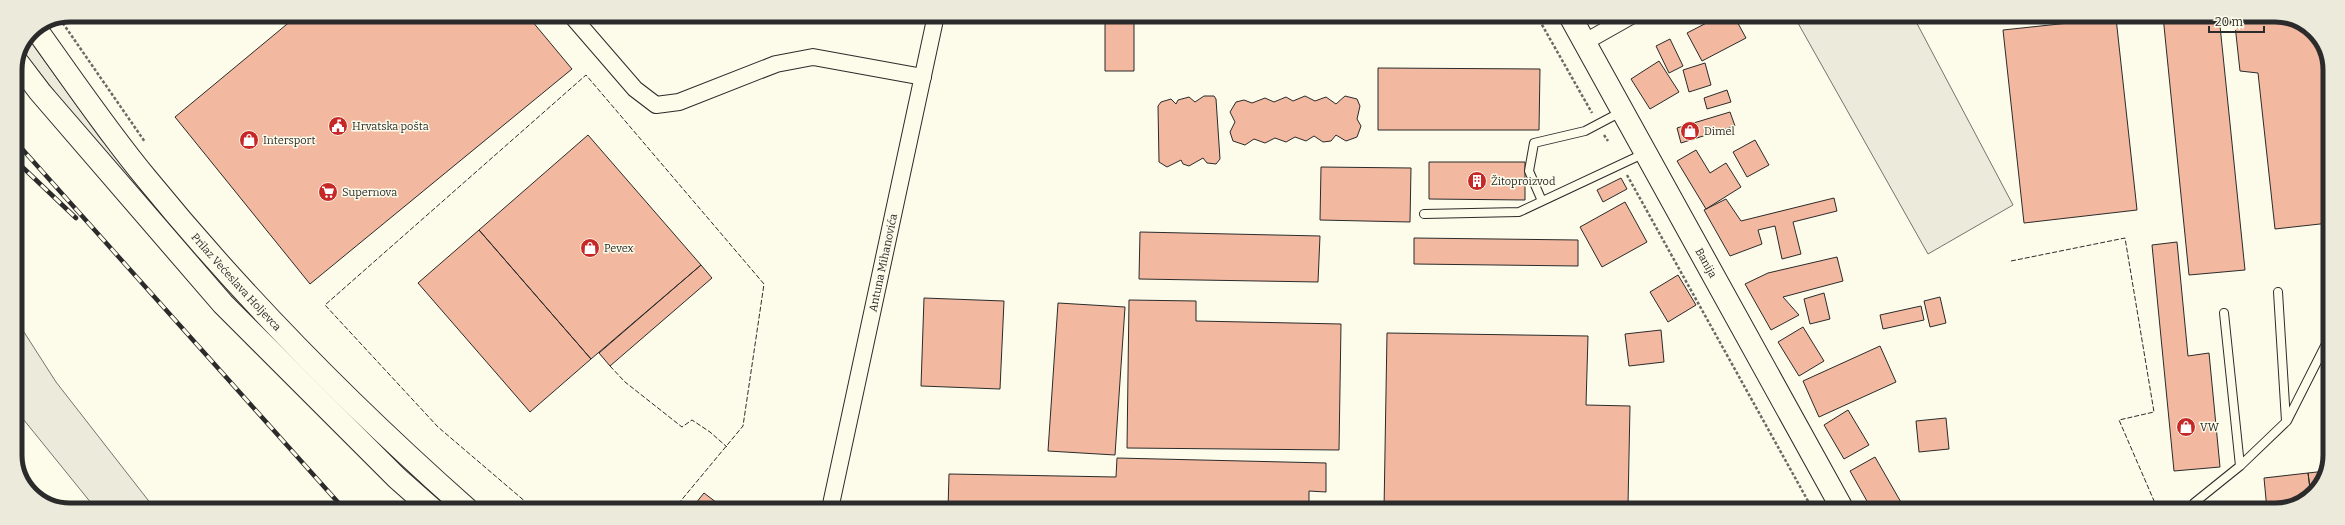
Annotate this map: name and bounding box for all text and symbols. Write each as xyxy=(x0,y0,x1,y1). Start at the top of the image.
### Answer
scale bar xyxy=(2209,8,2264,34)
text: 20 m xyxy=(2215,15,2244,29)
public building icon: Hrvatska pošta xyxy=(327,115,349,137)
place label: Hrvatska pošta xyxy=(352,120,429,133)
shop icon: Dimel xyxy=(1679,120,1701,142)
place label: Dimel xyxy=(1704,125,1735,138)
shop icon: Intersport xyxy=(238,129,260,151)
place label: Intersport xyxy=(263,134,315,147)
building icon: Žitoproizvod xyxy=(1466,170,1488,192)
place label: Žitoproizvod xyxy=(1491,174,1556,188)
supermarket icon: Supernova xyxy=(317,181,339,203)
place label: Supernova xyxy=(342,186,397,199)
street label: Antuna Mihanovića xyxy=(866,212,900,313)
street label: Prilaz Većeslava Holjevca xyxy=(189,230,284,333)
shop icon: Pevex xyxy=(579,237,601,259)
place label: Pevex xyxy=(604,242,634,255)
street label: Banija xyxy=(1693,246,1720,280)
shop icon: VW xyxy=(2175,416,2197,438)
place label: VW xyxy=(2200,421,2220,434)

